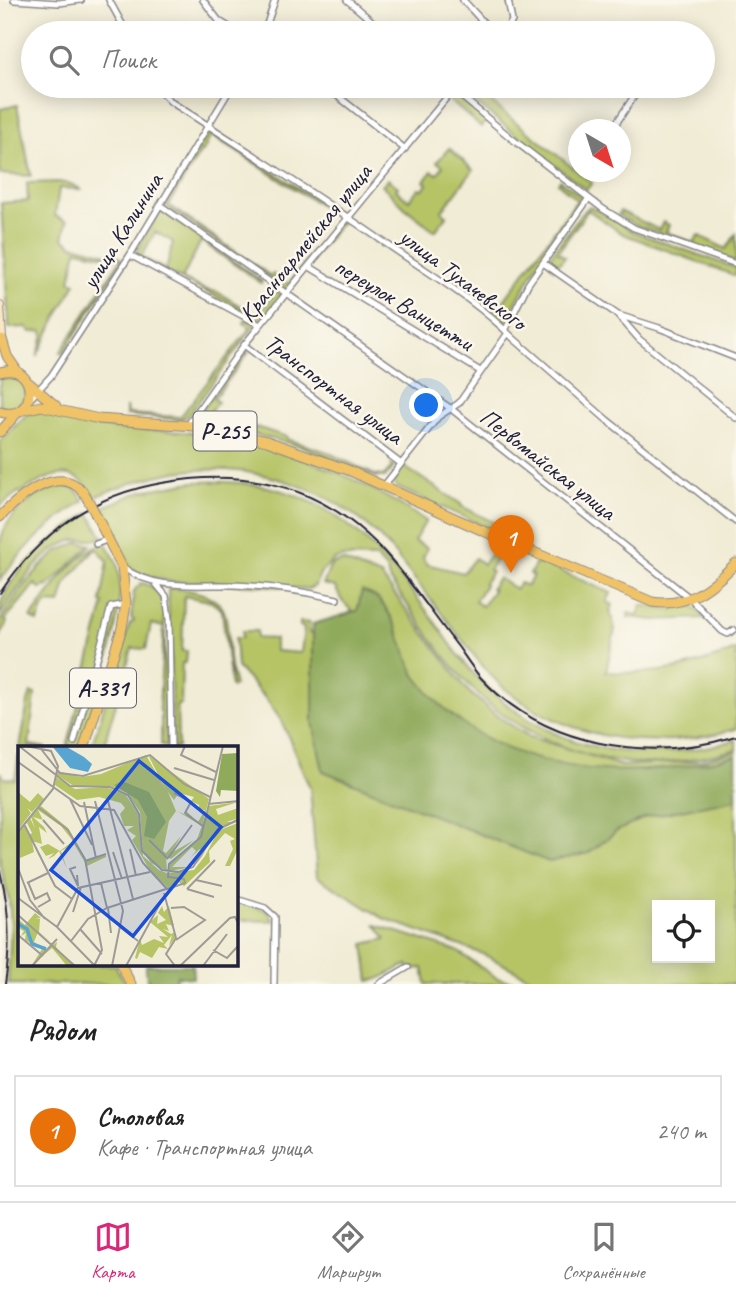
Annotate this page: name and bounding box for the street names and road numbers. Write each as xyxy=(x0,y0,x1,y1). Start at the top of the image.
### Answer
street label: Красноармейская улица xyxy=(232,157,379,328)
street label: улица Калинина xyxy=(74,166,170,296)
street label: улица Тухачевского xyxy=(392,220,535,338)
street label: переулок Ванцетти xyxy=(329,251,481,358)
street label: Транспортная улица xyxy=(259,327,410,452)
street label: Первомайская улица xyxy=(474,402,623,527)
road number: Р-255 xyxy=(194,412,256,450)
road number: А-331 xyxy=(70,668,136,708)

